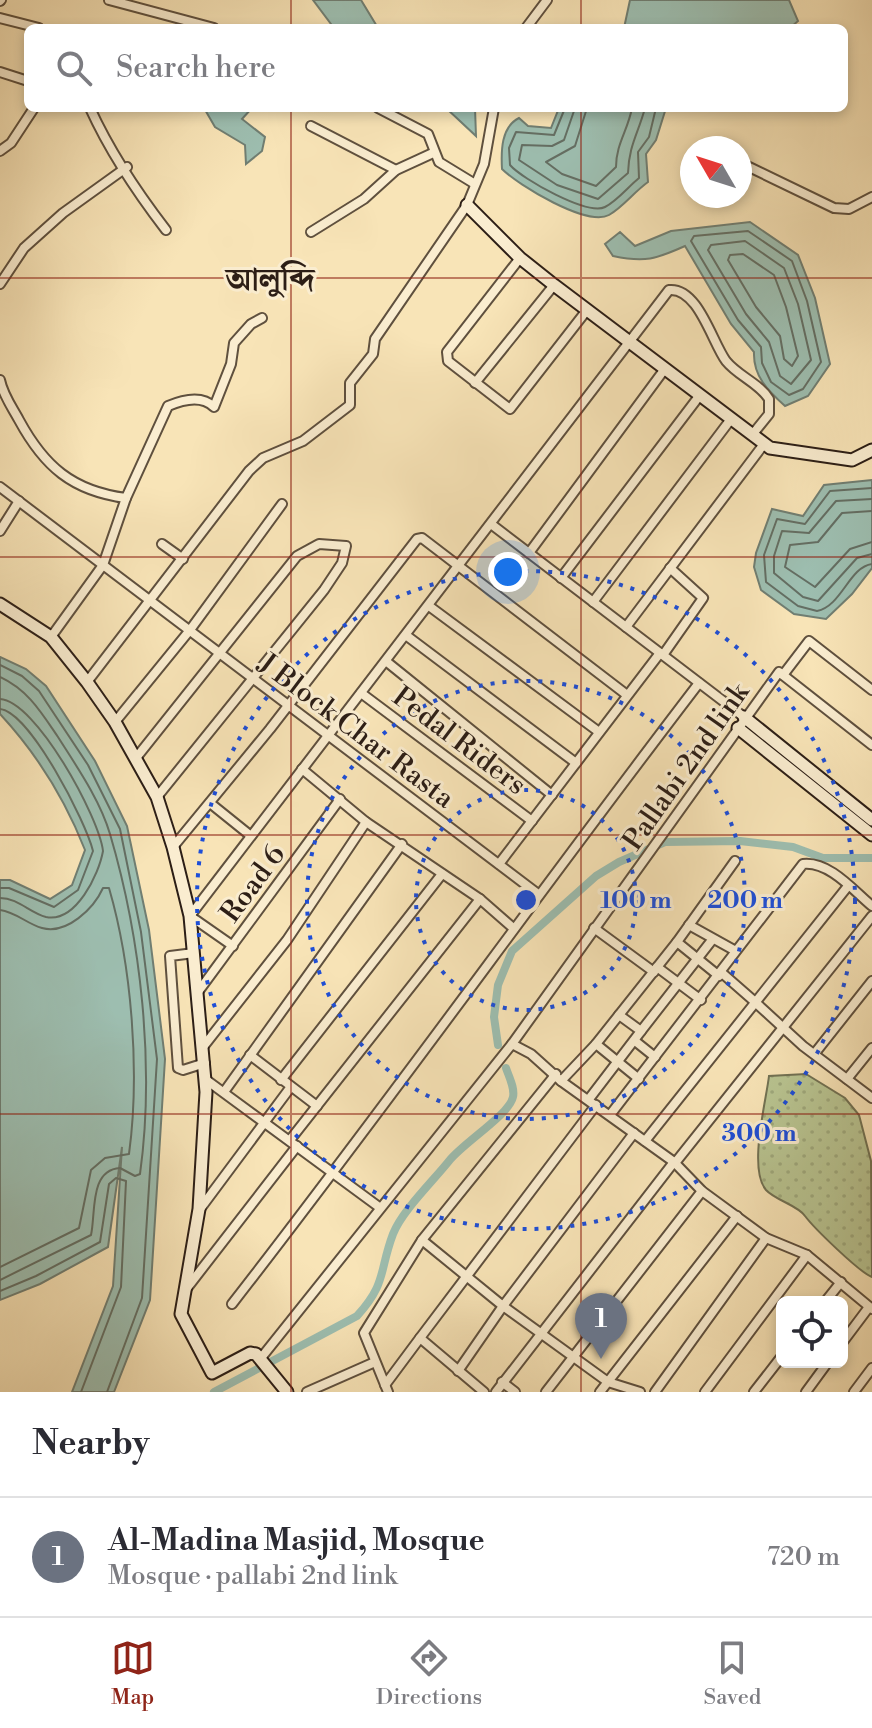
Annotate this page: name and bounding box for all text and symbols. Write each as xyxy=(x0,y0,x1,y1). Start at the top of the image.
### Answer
search box xyxy=(24,24,848,112)
icon: search xyxy=(52,46,96,90)
text: Search here xyxy=(116,49,276,87)
north arrow xyxy=(680,136,752,208)
district label: আলুব্দি xyxy=(223,260,316,300)
your location xyxy=(488,552,528,592)
street label: J Block Char Rasta xyxy=(251,646,462,817)
street label: Pallabi 2nd link xyxy=(615,675,758,857)
street label: Pedal Riders xyxy=(385,679,533,803)
street label: Road 6 xyxy=(213,838,293,930)
centre of rings xyxy=(512,886,540,914)
text: 100 m xyxy=(600,886,672,916)
text: 200 m xyxy=(707,886,783,916)
text: 300 m xyxy=(721,1119,797,1149)
pin: 1 xyxy=(575,1293,627,1359)
map controls xyxy=(776,1296,848,1368)
button: locate xyxy=(776,1296,848,1368)
text: Nearby xyxy=(32,1423,150,1465)
text: Al-Madina Masjid, Mosque xyxy=(108,1522,485,1560)
text: 1 xyxy=(52,1541,64,1573)
text: 720 m xyxy=(767,1541,840,1573)
text: Mosque · pallabi 2nd link xyxy=(108,1560,397,1592)
tab: Map xyxy=(111,1636,155,1711)
tab: Directions xyxy=(376,1636,482,1711)
tab: Saved xyxy=(704,1636,761,1711)

